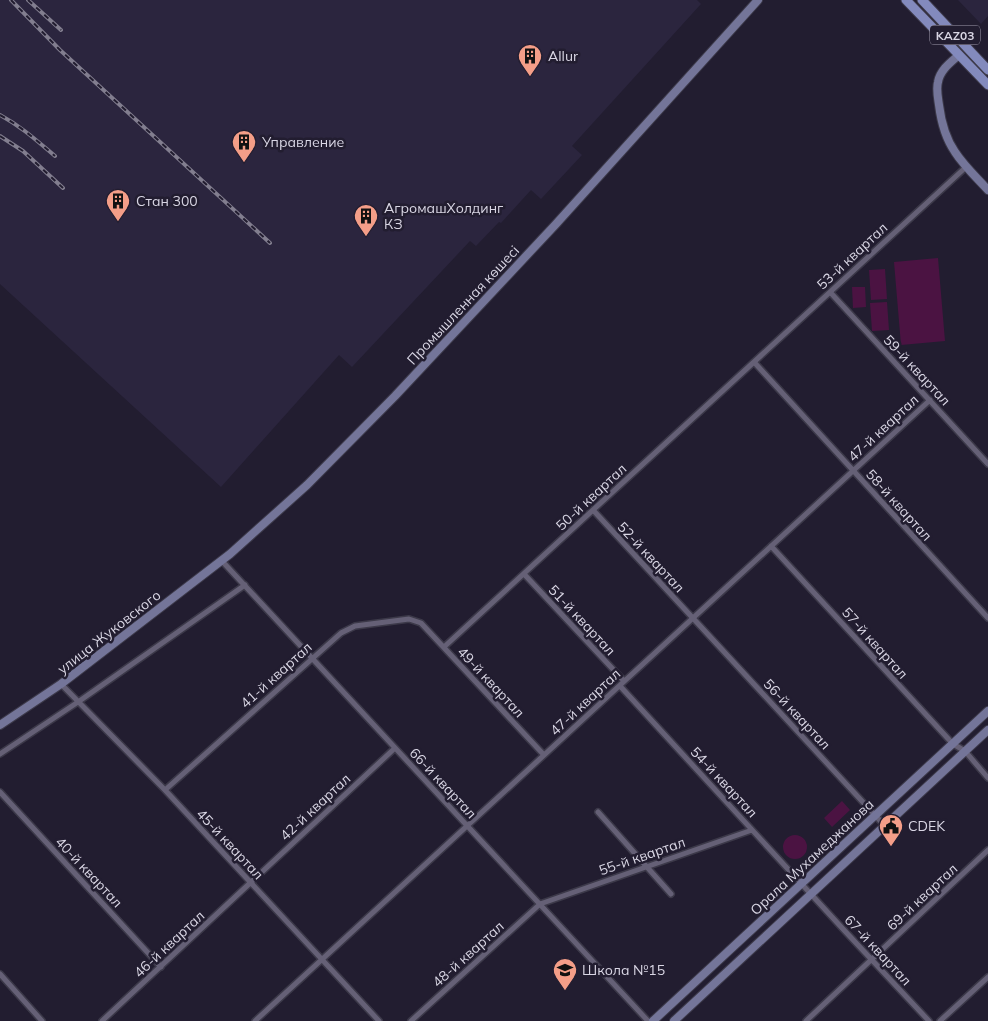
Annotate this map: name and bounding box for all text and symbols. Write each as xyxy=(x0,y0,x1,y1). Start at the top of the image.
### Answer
road number: KАZ03 xyxy=(930,26,980,44)
building icon: Allur xyxy=(517,43,543,77)
place label: Allur xyxy=(548,47,579,65)
building icon: Управление xyxy=(231,129,257,163)
place label: Управление xyxy=(261,133,344,151)
building icon: Стан 300 xyxy=(105,188,131,222)
place label: Стан 300 xyxy=(136,192,198,210)
place label: АгромашХолдинг КЗ xyxy=(384,199,504,233)
building icon: АгромашХолдинг КЗ xyxy=(353,203,379,237)
street label: 53-й квартал xyxy=(813,219,891,293)
street label: Промышленная көшесі xyxy=(403,242,523,368)
street label: 59-й квартал xyxy=(880,331,954,409)
street label: 47-й квартал xyxy=(844,391,922,465)
street label: 50-й квартал xyxy=(552,460,630,534)
street label: 58-й квартал xyxy=(862,465,936,545)
street label: 52-й квартал xyxy=(614,518,688,596)
street label: 51-й квартал xyxy=(545,581,619,659)
street label: улица Жуковского xyxy=(54,586,164,678)
street label: 57-й квартал xyxy=(838,603,912,683)
street label: 41-й квартал xyxy=(236,638,316,712)
street label: 49-й квартал xyxy=(454,643,528,721)
street label: 47-й квартал xyxy=(546,665,624,739)
street label: 56-й квартал xyxy=(760,675,834,753)
street label: 54-й квартал xyxy=(687,743,761,821)
street label: 66-й квартал xyxy=(406,744,480,822)
street label: 42-й квартал xyxy=(276,770,354,844)
street label: Орала Мухамеджанова xyxy=(747,795,877,919)
street label: 45-й квартал xyxy=(193,805,267,883)
public building icon: CDEK xyxy=(878,813,904,847)
place label: CDEK xyxy=(908,817,946,835)
street label: 40-й квартал xyxy=(52,833,126,911)
street label: 55-й квартал xyxy=(596,833,688,879)
street label: 69-й квартал xyxy=(883,860,961,934)
street label: 46-й квартал xyxy=(130,907,208,981)
street label: 67-й квартал xyxy=(841,911,915,989)
street label: 48-й квартал xyxy=(428,917,508,991)
school or university icon: Школа №15 xyxy=(552,957,578,991)
place label: Школа №15 xyxy=(582,961,665,979)

